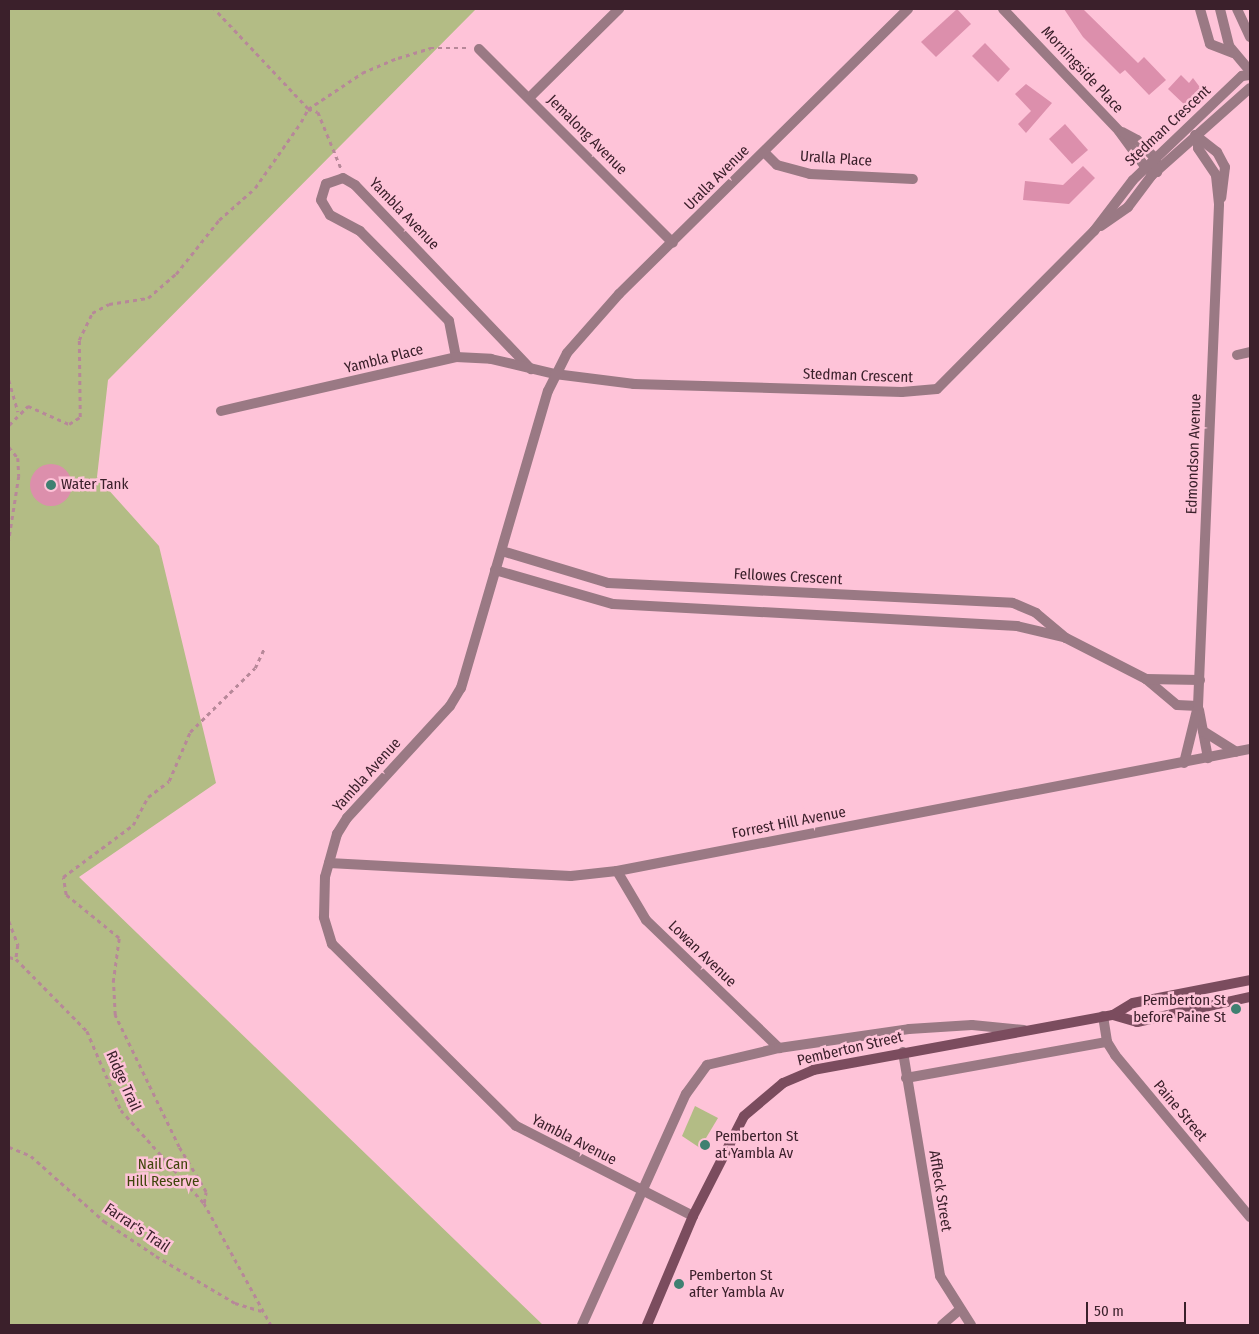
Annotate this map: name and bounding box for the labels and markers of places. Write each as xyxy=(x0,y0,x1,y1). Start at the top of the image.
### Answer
place label: Water Tank xyxy=(61,476,128,494)
marker: Water Tank xyxy=(45,479,57,491)
place label: Pemberton St before Paine St xyxy=(1133,991,1226,1026)
marker: Pemberton St before Paine St xyxy=(1230,1003,1242,1015)
place label: Pemberton St at Yambla Av xyxy=(715,1127,798,1162)
marker: Pemberton St at Yambla Av xyxy=(699,1139,711,1151)
place label: Pemberton St after Yambla Av xyxy=(689,1266,784,1301)
marker: Pemberton St after Yambla Av xyxy=(673,1278,685,1290)

